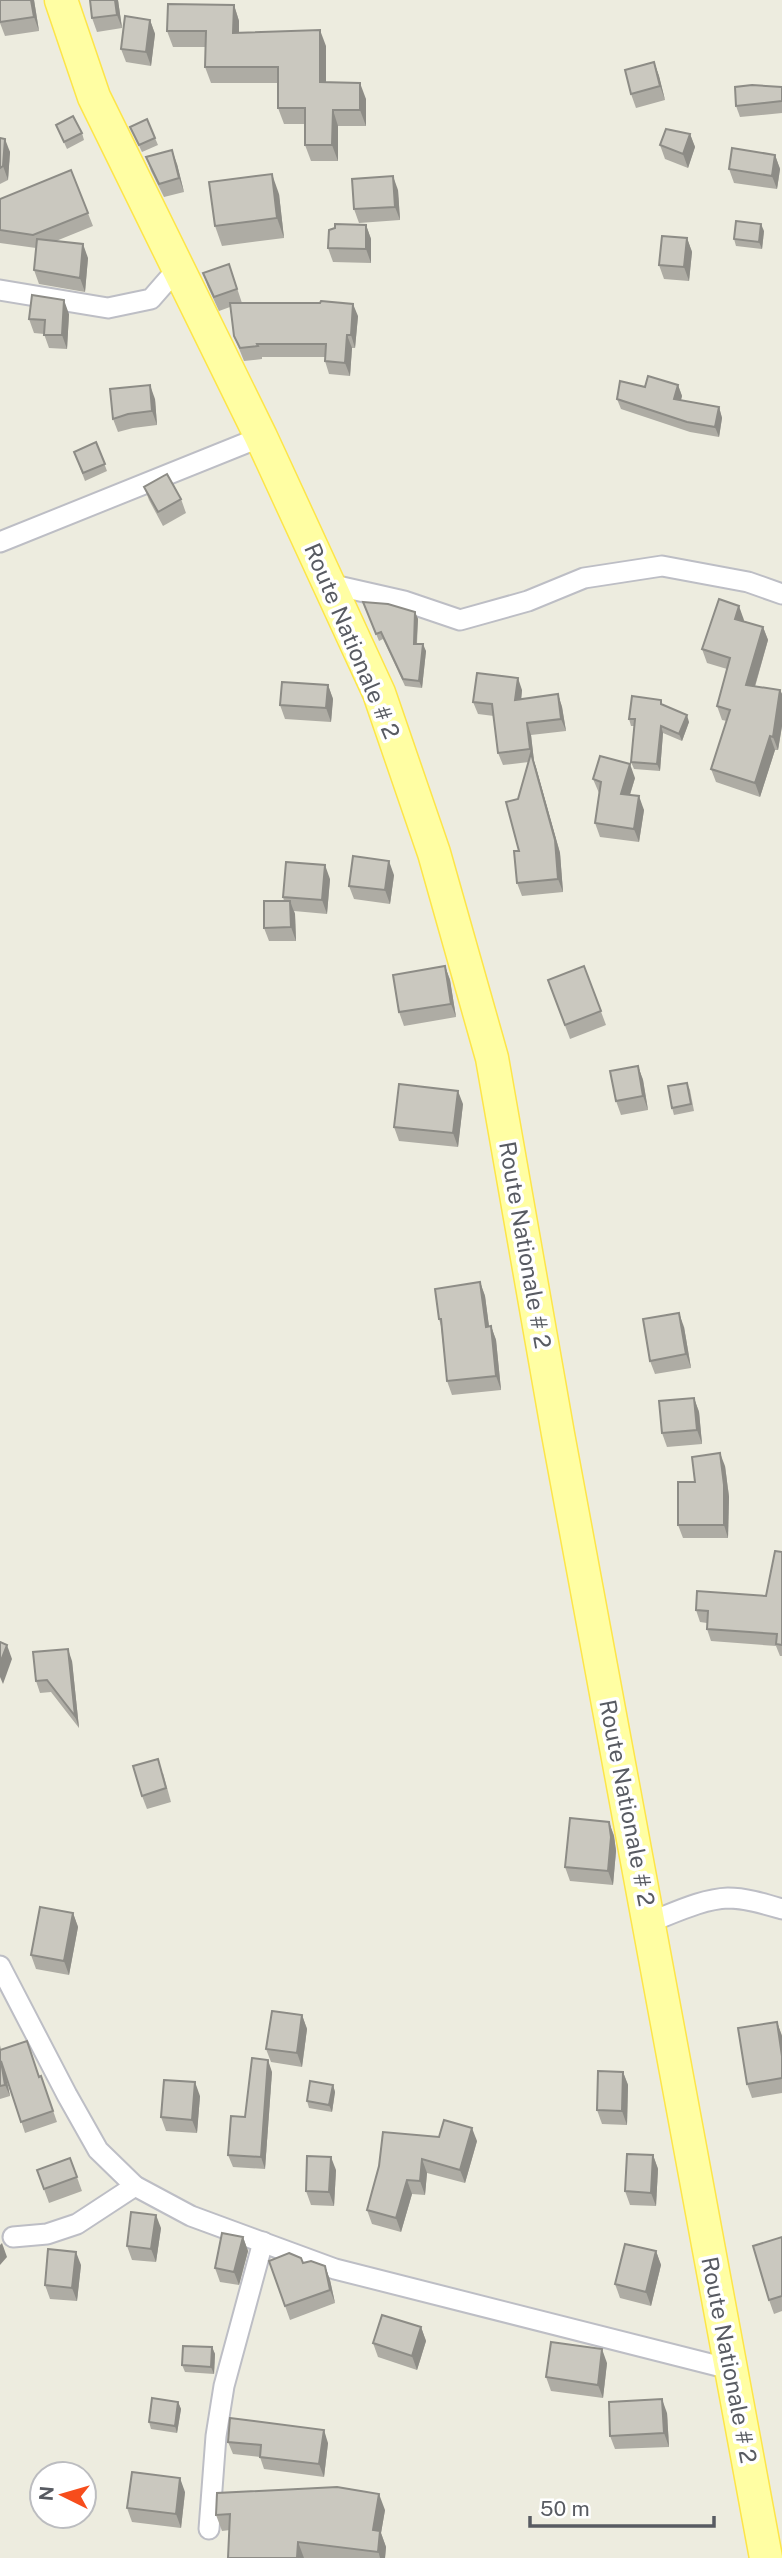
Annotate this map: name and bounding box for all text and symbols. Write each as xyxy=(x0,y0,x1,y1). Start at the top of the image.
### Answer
street label: Route Nationale # 2 xyxy=(299,539,406,743)
street label: Route Nationale # 2 xyxy=(494,1139,557,1351)
street label: Route Nationale # 2 xyxy=(594,1697,661,1908)
street label: Route Nationale # 2 xyxy=(696,2254,763,2465)
north arrow xyxy=(28,2460,98,2530)
scale bar xyxy=(530,2484,714,2528)
text: N xyxy=(34,2485,58,2502)
text: 50 m xyxy=(540,2496,590,2521)

